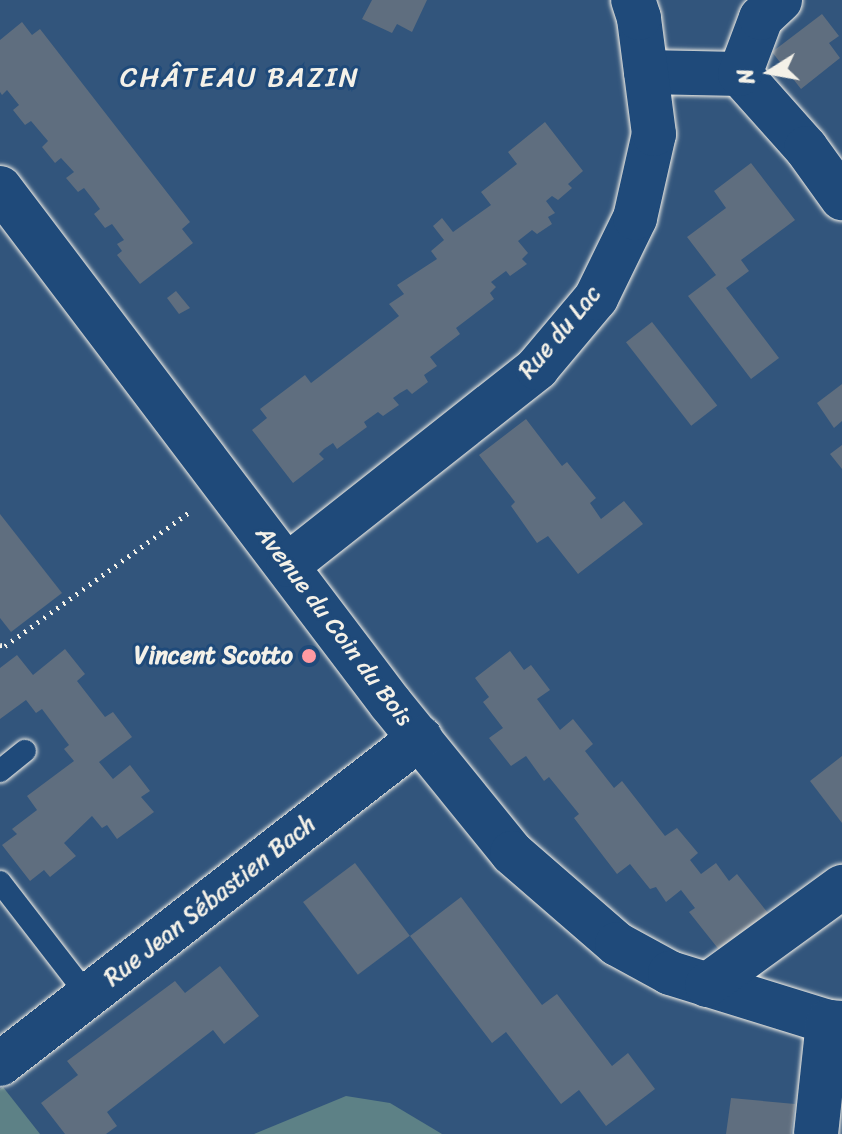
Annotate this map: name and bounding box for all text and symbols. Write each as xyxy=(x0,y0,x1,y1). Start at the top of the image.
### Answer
north arrow xyxy=(730,32,810,112)
district label: CHÂTEAU BAZIN xyxy=(123,60,357,94)
text: N xyxy=(725,65,767,88)
street label: Rue du Lac xyxy=(513,280,607,384)
street label: Avenue du Coin du Bois xyxy=(249,520,419,732)
place label: Vincent Scotto xyxy=(134,642,293,670)
marker: Vincent Scotto xyxy=(300,647,318,665)
street label: Rue Jean Sébastien Bach xyxy=(97,809,323,993)

